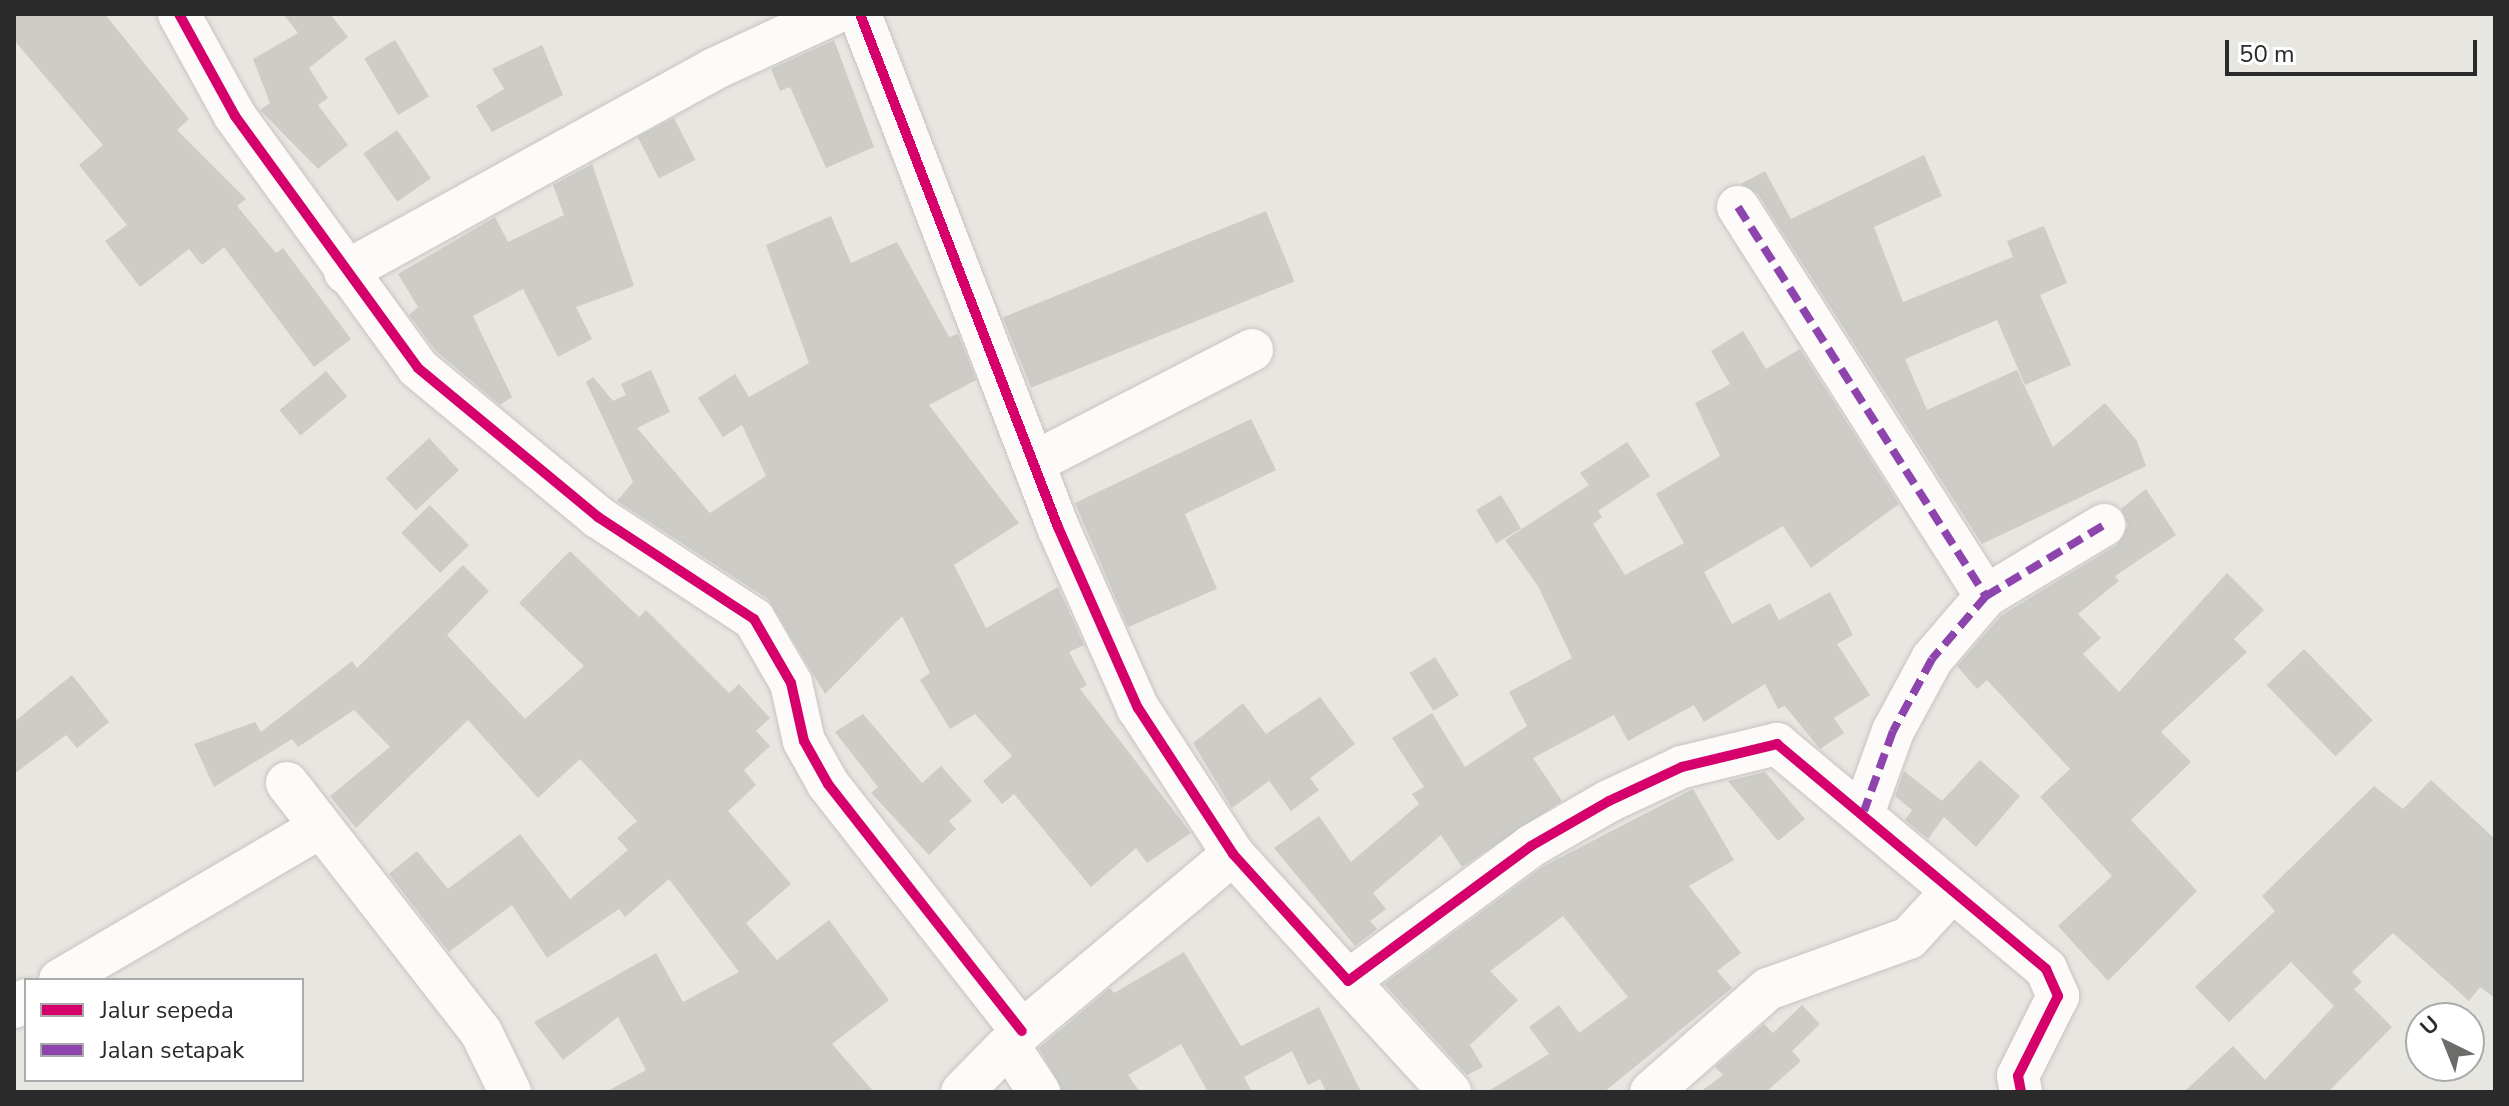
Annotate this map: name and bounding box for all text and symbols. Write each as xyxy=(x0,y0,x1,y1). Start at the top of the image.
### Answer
scale bar xyxy=(2229,24,2481,74)
text: 50 m xyxy=(2239,38,2295,70)
legend xyxy=(24,978,304,1082)
text: Jalur sepeda xyxy=(100,994,234,1026)
north arrow xyxy=(2405,1002,2485,1082)
text: U xyxy=(2414,1009,2446,1042)
text: Jalan setapak xyxy=(100,1034,244,1066)

